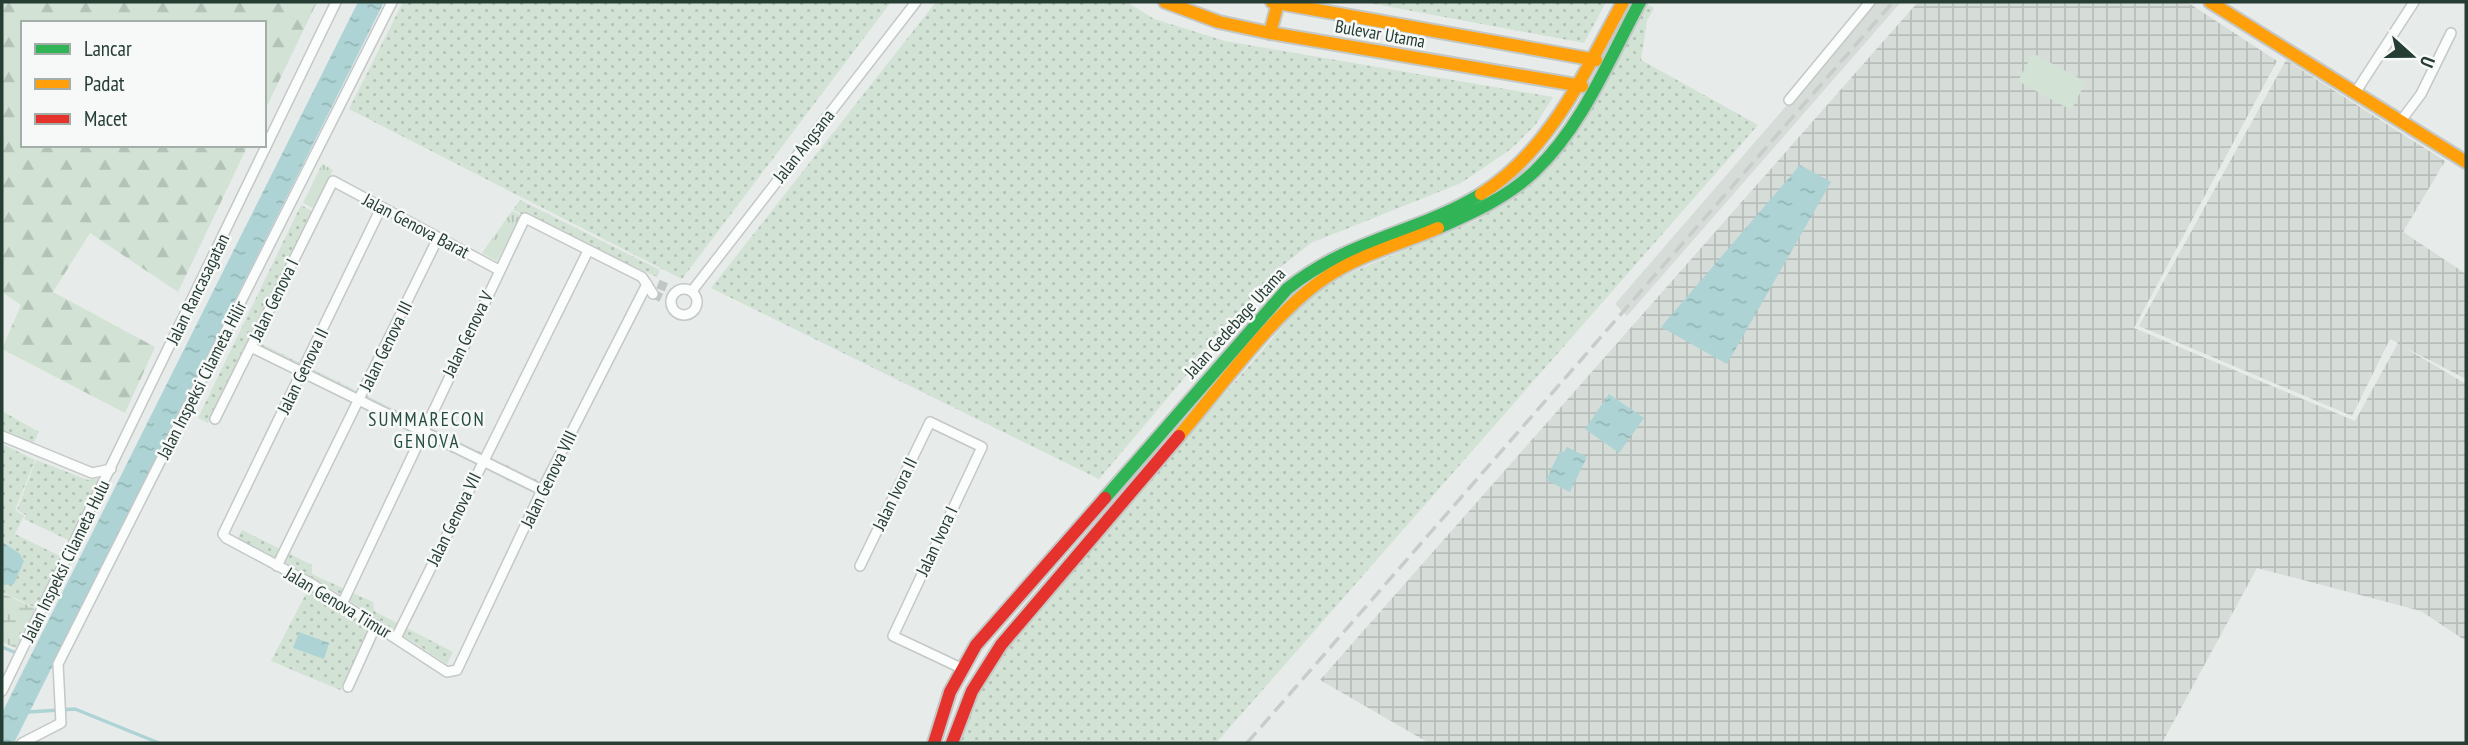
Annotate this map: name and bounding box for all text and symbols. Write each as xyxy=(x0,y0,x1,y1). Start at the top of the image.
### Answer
street label: Bulevar Utama xyxy=(1333,14,1427,53)
legend xyxy=(21,21,266,147)
north arrow xyxy=(2377,21,2447,91)
text: Lancar xyxy=(84,35,132,62)
text: U xyxy=(2415,53,2441,71)
text: Padat xyxy=(84,70,125,97)
street label: Jalan Angsana xyxy=(767,104,839,188)
text: Macet xyxy=(84,105,128,132)
street label: Jalan Genova Barat xyxy=(358,187,473,263)
street label: Jalan Rancasagatan xyxy=(160,230,234,349)
street label: Jalan Genova I xyxy=(243,255,303,346)
street label: Jalan Gedebage Utama xyxy=(1178,263,1290,383)
street label: Jalan Genova V xyxy=(437,287,498,381)
street label: Jalan Inspeksi Cilameta Hilir xyxy=(151,297,251,463)
street label: Jalan Genova III xyxy=(354,297,417,395)
street label: Jalan Genova II xyxy=(271,324,333,418)
district label: SUMMARECON GENOVA xyxy=(368,407,486,453)
street label: Jalan Genova VIII xyxy=(515,427,582,532)
street label: Jalan Ivora II xyxy=(867,454,922,535)
street label: Jalan Genova VII xyxy=(421,468,486,570)
street label: Jalan Inspeksi Cilameta Hulu xyxy=(16,476,115,646)
street label: Jalan Ivora I xyxy=(910,503,963,580)
street label: Jalan Genova Timur xyxy=(280,561,396,643)

